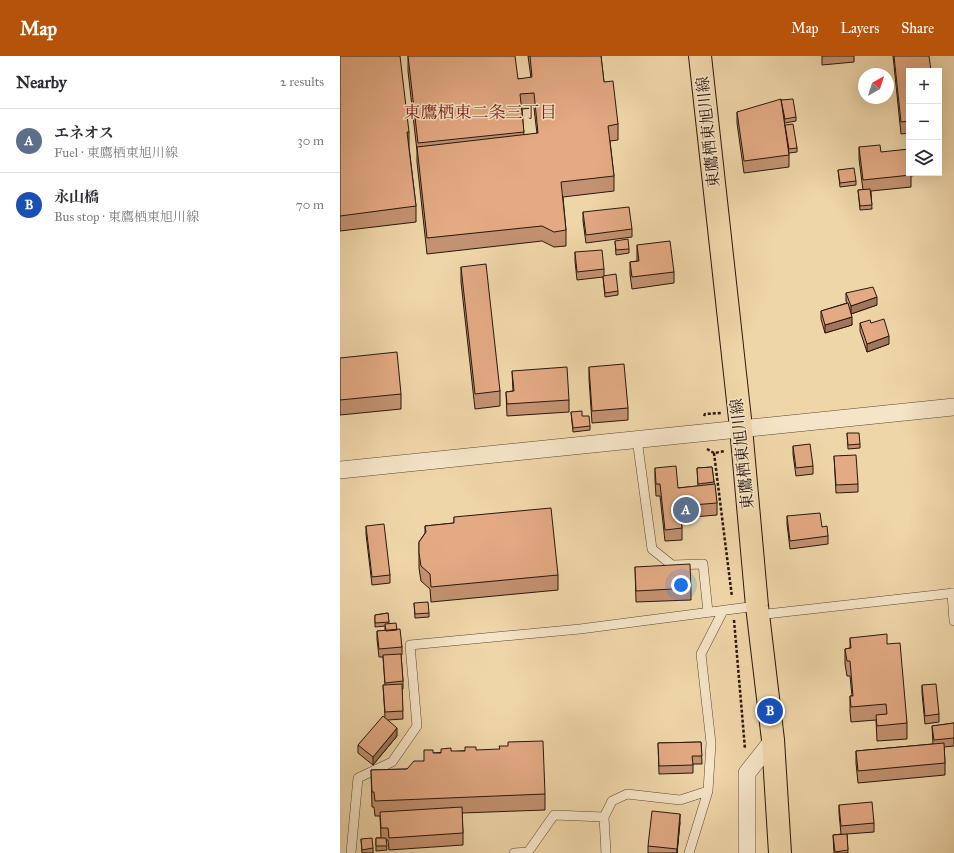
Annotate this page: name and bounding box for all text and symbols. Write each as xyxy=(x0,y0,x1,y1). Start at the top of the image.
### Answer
text: Map xyxy=(20,17,57,40)
text: Map xyxy=(791,20,819,37)
text: Layers xyxy=(841,20,879,37)
text: Share xyxy=(901,20,934,37)
north arrow xyxy=(858,68,894,104)
map controls xyxy=(906,68,942,176)
button: + xyxy=(906,68,942,104)
text: Nearby xyxy=(16,72,67,93)
text: 2 results xyxy=(280,74,324,90)
street label: 東鷹栖東旭川線 xyxy=(693,75,723,189)
district label: 東鷹栖東二条三丁目 xyxy=(404,102,557,123)
button: − xyxy=(906,104,942,140)
text: エネオス xyxy=(54,124,114,142)
text: A xyxy=(25,133,33,149)
text: 30 m xyxy=(298,133,324,149)
button: layers xyxy=(906,140,942,176)
text: Fuel · 東鷹栖東旭川線 xyxy=(54,145,178,161)
text: 永山橋 xyxy=(54,188,99,206)
text: B xyxy=(25,197,33,213)
text: 70 m xyxy=(296,197,324,213)
text: Bus stop · 東鷹栖東旭川線 xyxy=(54,209,199,225)
street label: 東鷹栖東旭川線 xyxy=(727,397,757,511)
pin: A xyxy=(673,495,699,525)
your location xyxy=(671,575,691,595)
pin: B xyxy=(757,696,783,726)

